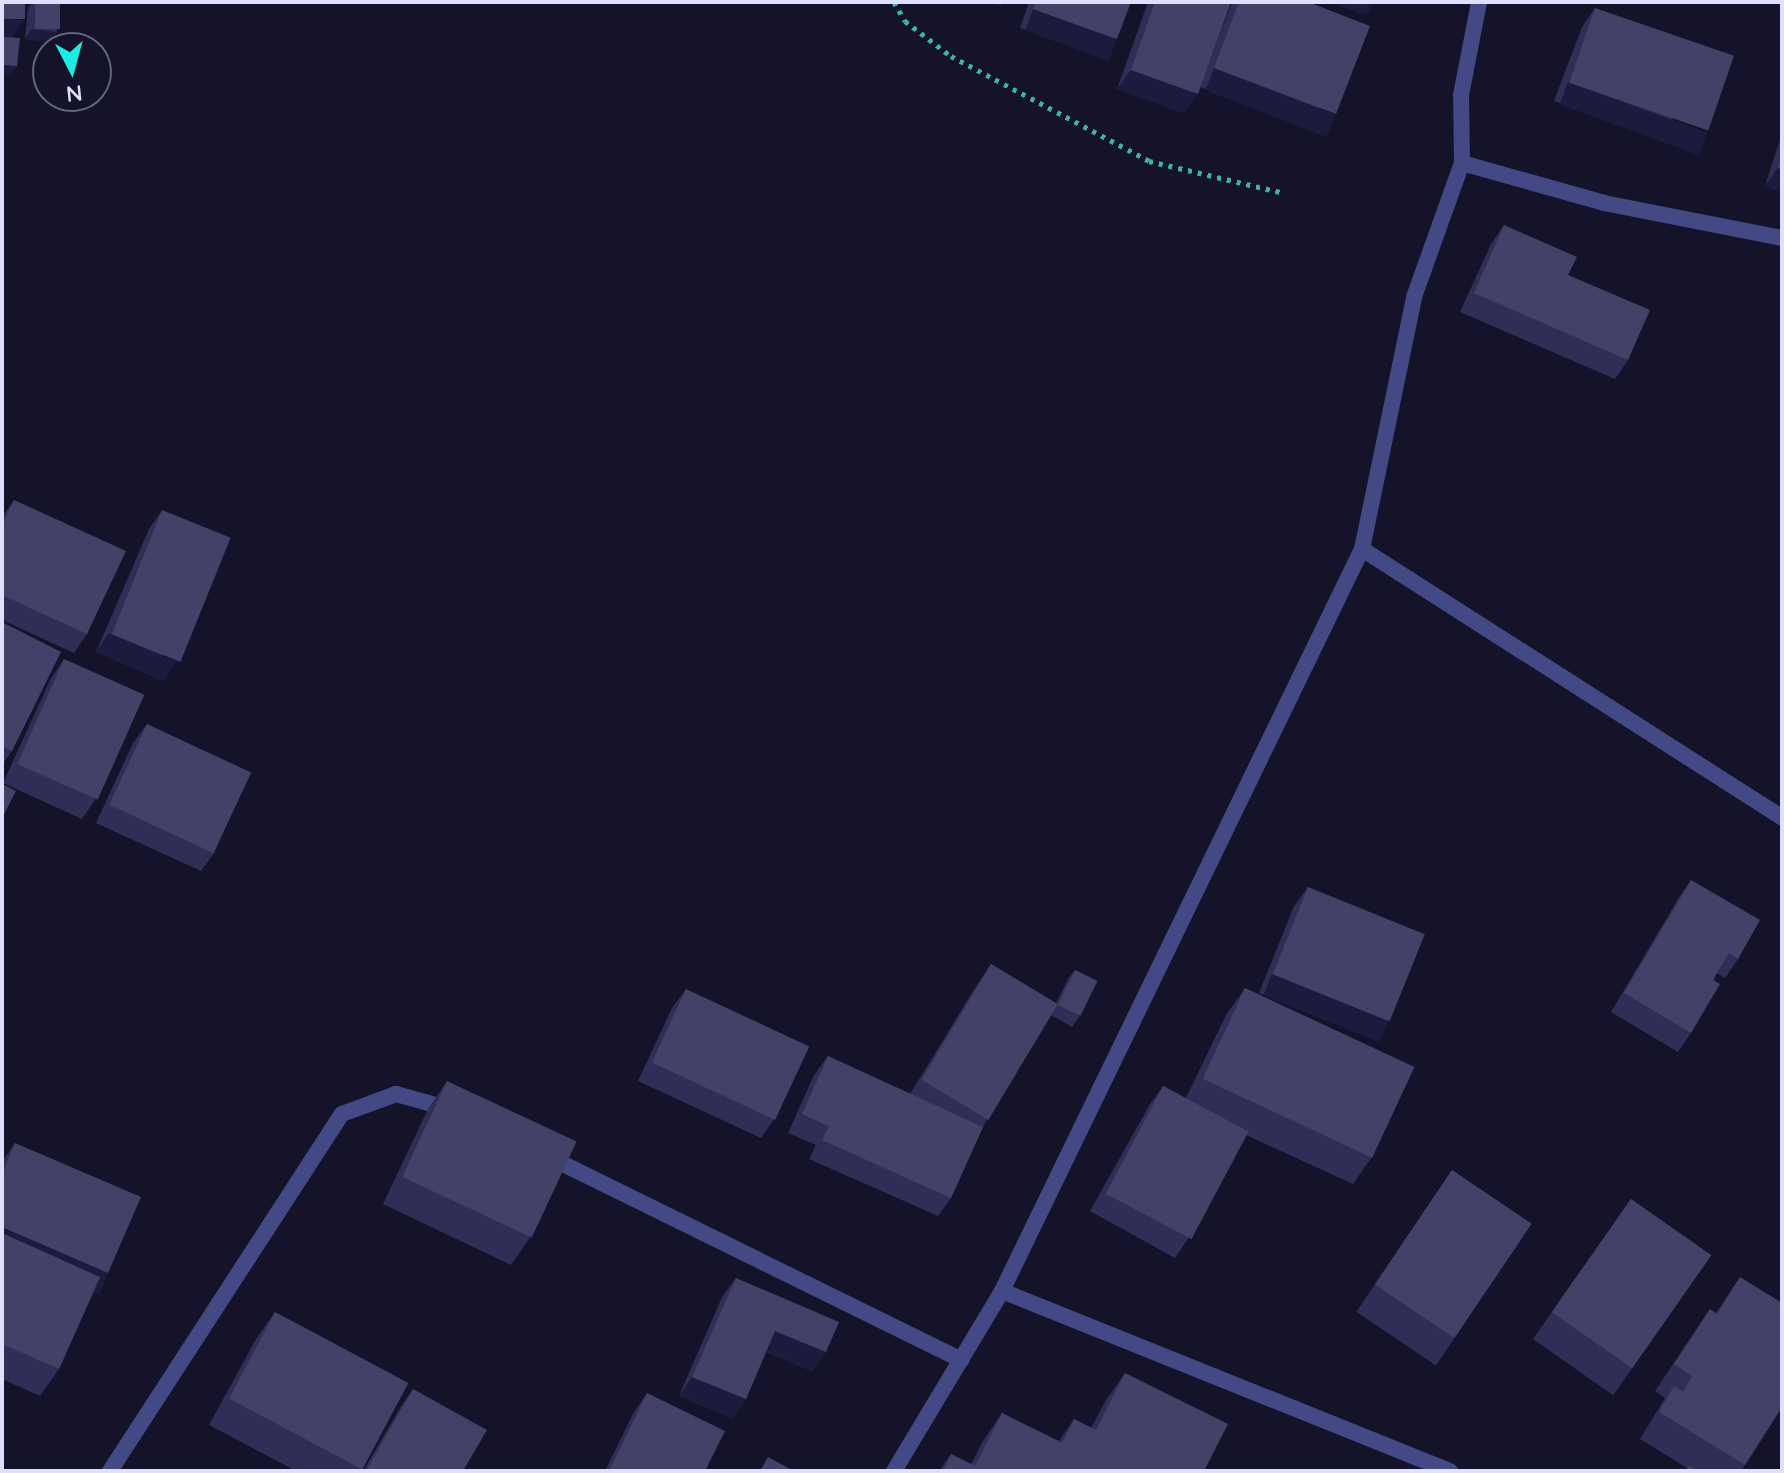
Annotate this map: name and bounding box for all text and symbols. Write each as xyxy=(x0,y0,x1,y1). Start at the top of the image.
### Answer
north arrow xyxy=(32,32,112,112)
text: N xyxy=(65,79,84,109)

